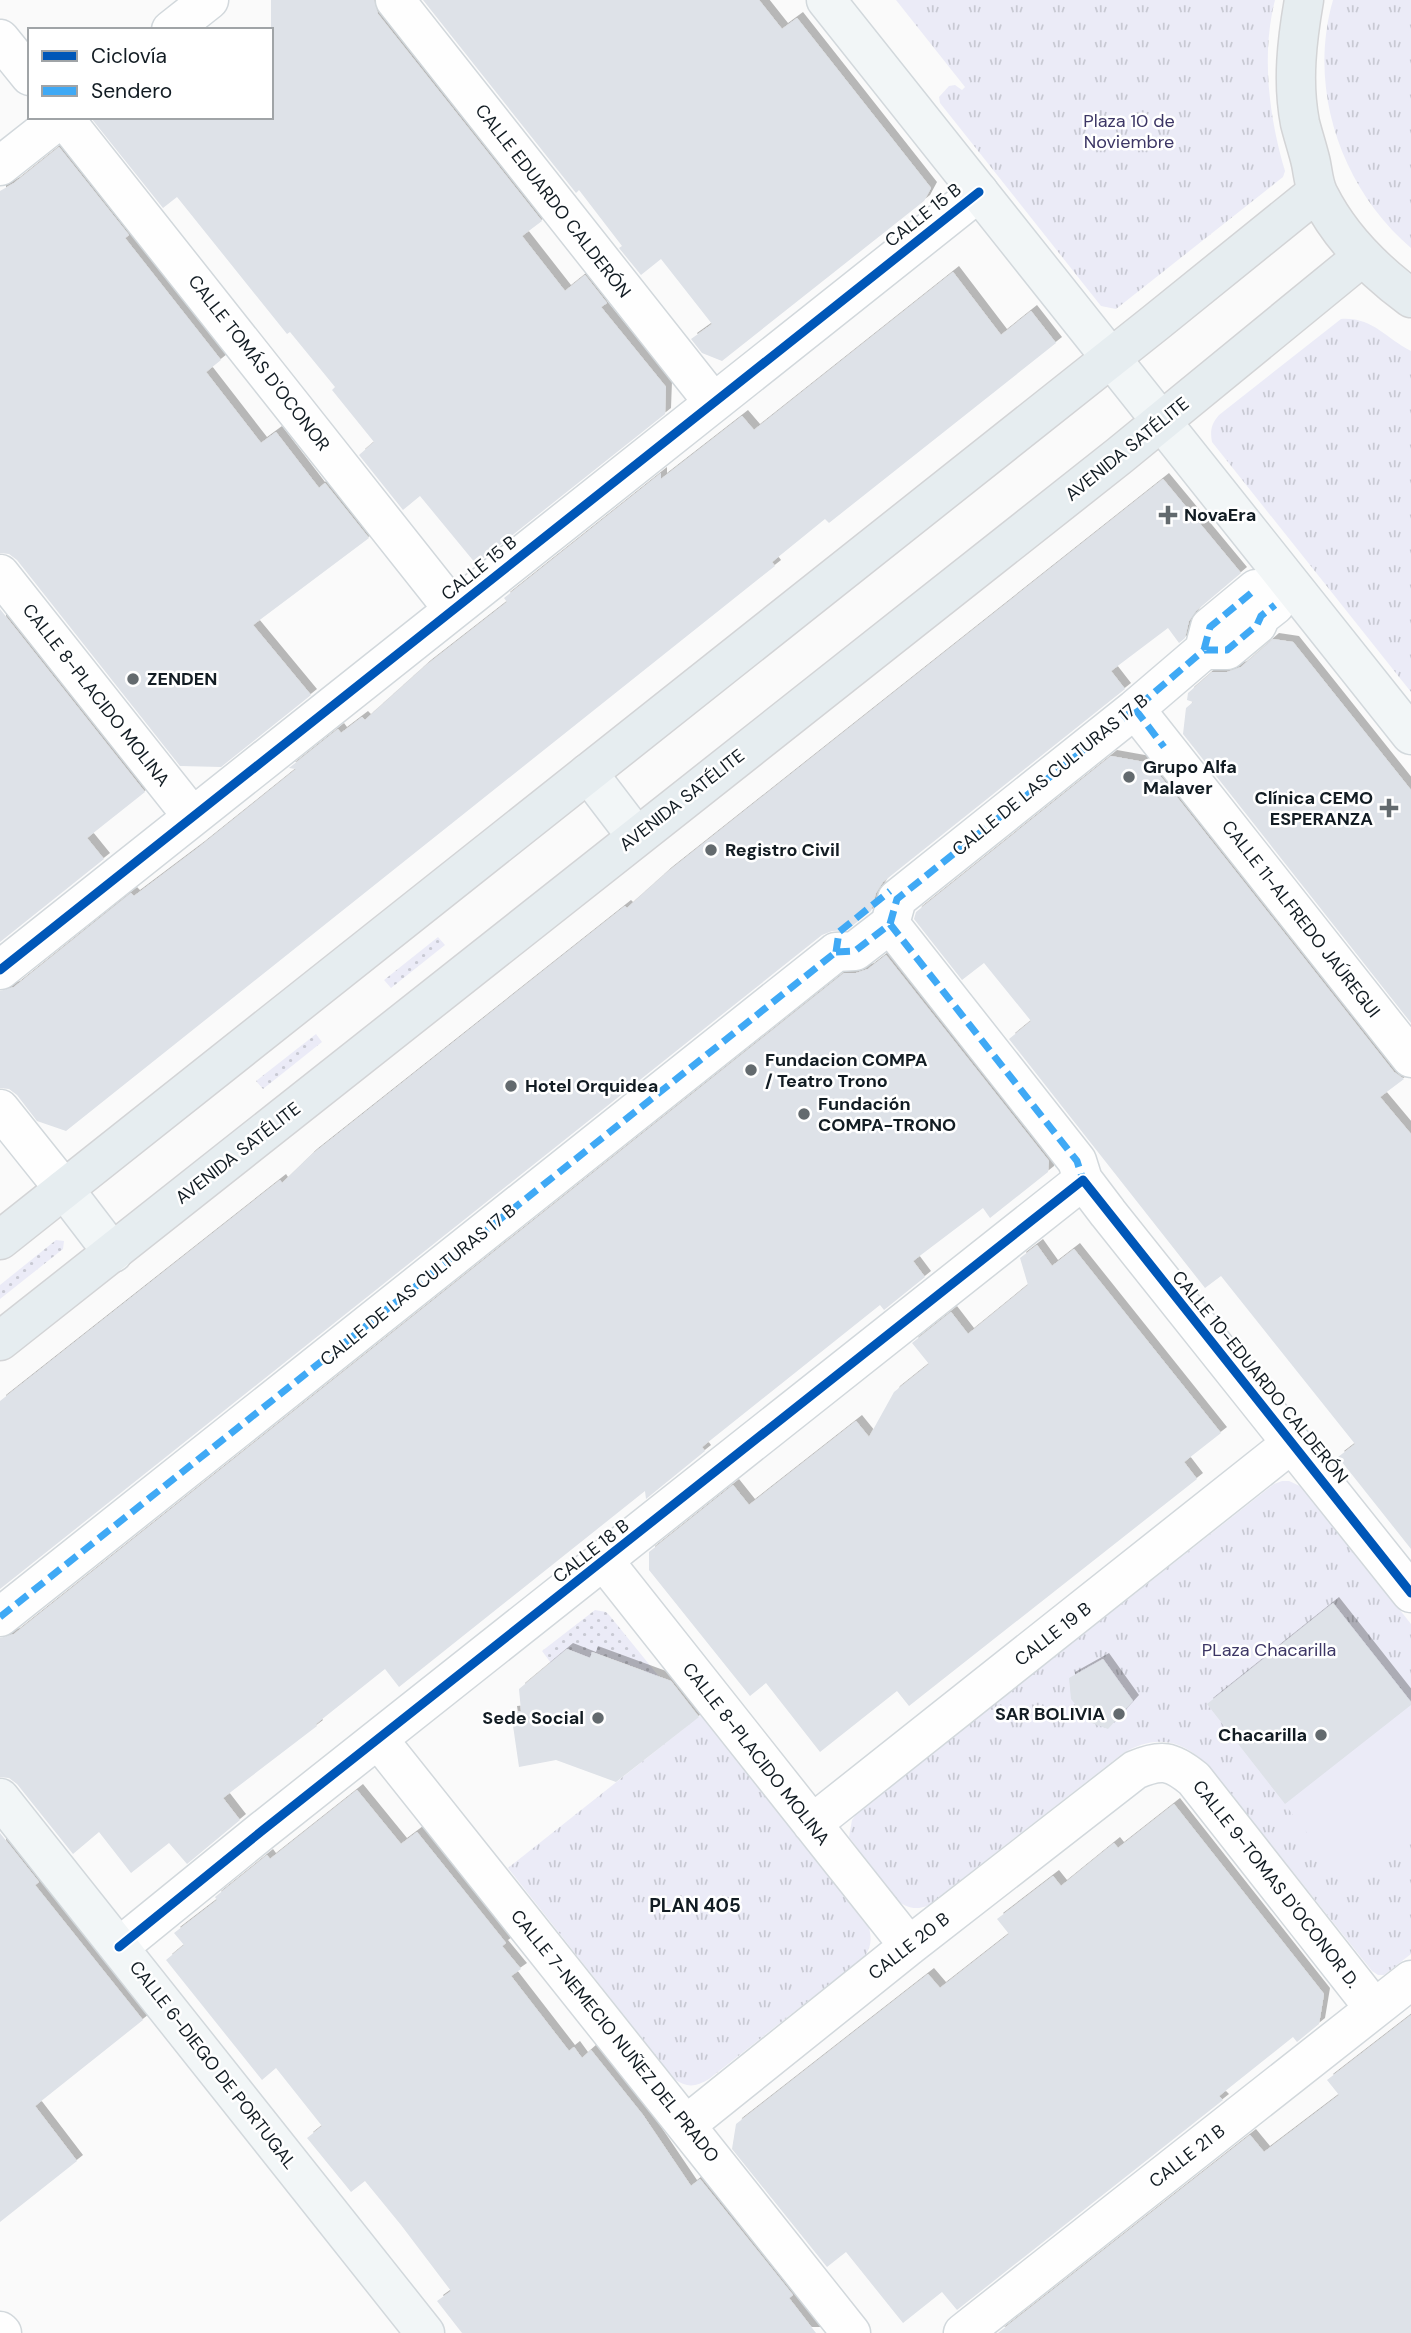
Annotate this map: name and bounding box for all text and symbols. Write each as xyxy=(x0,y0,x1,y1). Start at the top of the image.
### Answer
legend xyxy=(28,28,273,119)
text: Ciclovía xyxy=(91,42,167,70)
text: Sendero xyxy=(91,77,172,105)
street label: CALLE EDUARDO CALDERÓN xyxy=(470,99,636,303)
park label: Plaza 10 de Noviembre xyxy=(1083,109,1175,154)
street label: CALLE 15 B xyxy=(880,178,966,252)
street label: CALLE TOMÁS D'OCONOR xyxy=(183,270,335,456)
street label: AVENIDA SATÉLITE xyxy=(1060,392,1194,506)
place label: NovaEra xyxy=(1184,503,1256,527)
marker: NovaEra xyxy=(1158,505,1178,525)
street label: CALLE 15 B xyxy=(436,530,522,606)
street label: CALLE 8-PLACIDO MOLINA xyxy=(17,599,175,791)
place label: ZENDEN xyxy=(147,667,217,691)
marker: ZENDEN xyxy=(125,671,141,687)
street label: CALLE DE LAS CULTURAS 17 B xyxy=(947,688,1153,862)
street label: AVENIDA SATÉLITE xyxy=(615,744,749,856)
place label: Grupo Alfa Malaver xyxy=(1143,755,1237,800)
marker: Grupo Alfa Malaver xyxy=(1121,769,1137,785)
place label: Clínica CEMO ESPERANZA xyxy=(1255,786,1373,831)
marker: Clínica CEMO ESPERANZA xyxy=(1379,798,1399,818)
street label: CALLE 11-ALFREDO JAÚREGUI xyxy=(1216,815,1386,1023)
place label: Registro Civil xyxy=(725,838,840,862)
marker: Registro Civil xyxy=(703,842,719,858)
place label: Fundacion COMPA / Teatro Trono xyxy=(765,1048,928,1093)
marker: Fundacion COMPA / Teatro Trono xyxy=(743,1062,759,1078)
place label: Hotel Orquidea xyxy=(525,1074,658,1098)
marker: Hotel Orquidea xyxy=(503,1078,519,1094)
place label: Fundación COMPA-TRONO xyxy=(818,1092,956,1137)
street label: AVENIDA SATÉLITE xyxy=(171,1097,305,1209)
marker: Fundación COMPA-TRONO xyxy=(796,1106,812,1122)
street label: CALLE DE LAS CULTURAS 17 B xyxy=(315,1198,521,1372)
street label: CALLE 10-EDUARDO CALDERÓN xyxy=(1167,1266,1353,1488)
street label: CALLE 18 B xyxy=(548,1514,634,1588)
street label: CALLE 19 B xyxy=(1010,1596,1096,1671)
park label: PLaza Chacarilla xyxy=(1202,1638,1336,1662)
street label: CALLE 8-PLACIDO MOLINA xyxy=(677,1658,835,1850)
place label: SAR BOLIVIA xyxy=(995,1702,1105,1726)
place label: Sede Social xyxy=(482,1706,584,1730)
marker: SAR BOLIVIA xyxy=(1111,1706,1127,1722)
marker: Sede Social xyxy=(590,1710,606,1726)
place label: Chacarilla xyxy=(1218,1723,1307,1747)
marker: Chacarilla xyxy=(1313,1727,1329,1743)
street label: CALLE 9-TOMAS D'OCONOR D. xyxy=(1187,1775,1365,1993)
district label: PLAN 405 xyxy=(649,1893,741,1918)
street label: CALLE 7-NEMECIO NUÑEZ DEL PRADO xyxy=(505,1905,725,2167)
street label: CALLE 20 B xyxy=(864,1907,955,1985)
street label: CALLE 6-DIEGO DE PORTUGAL xyxy=(124,1956,302,2174)
street label: CALLE 21 B xyxy=(1144,2119,1230,2193)

